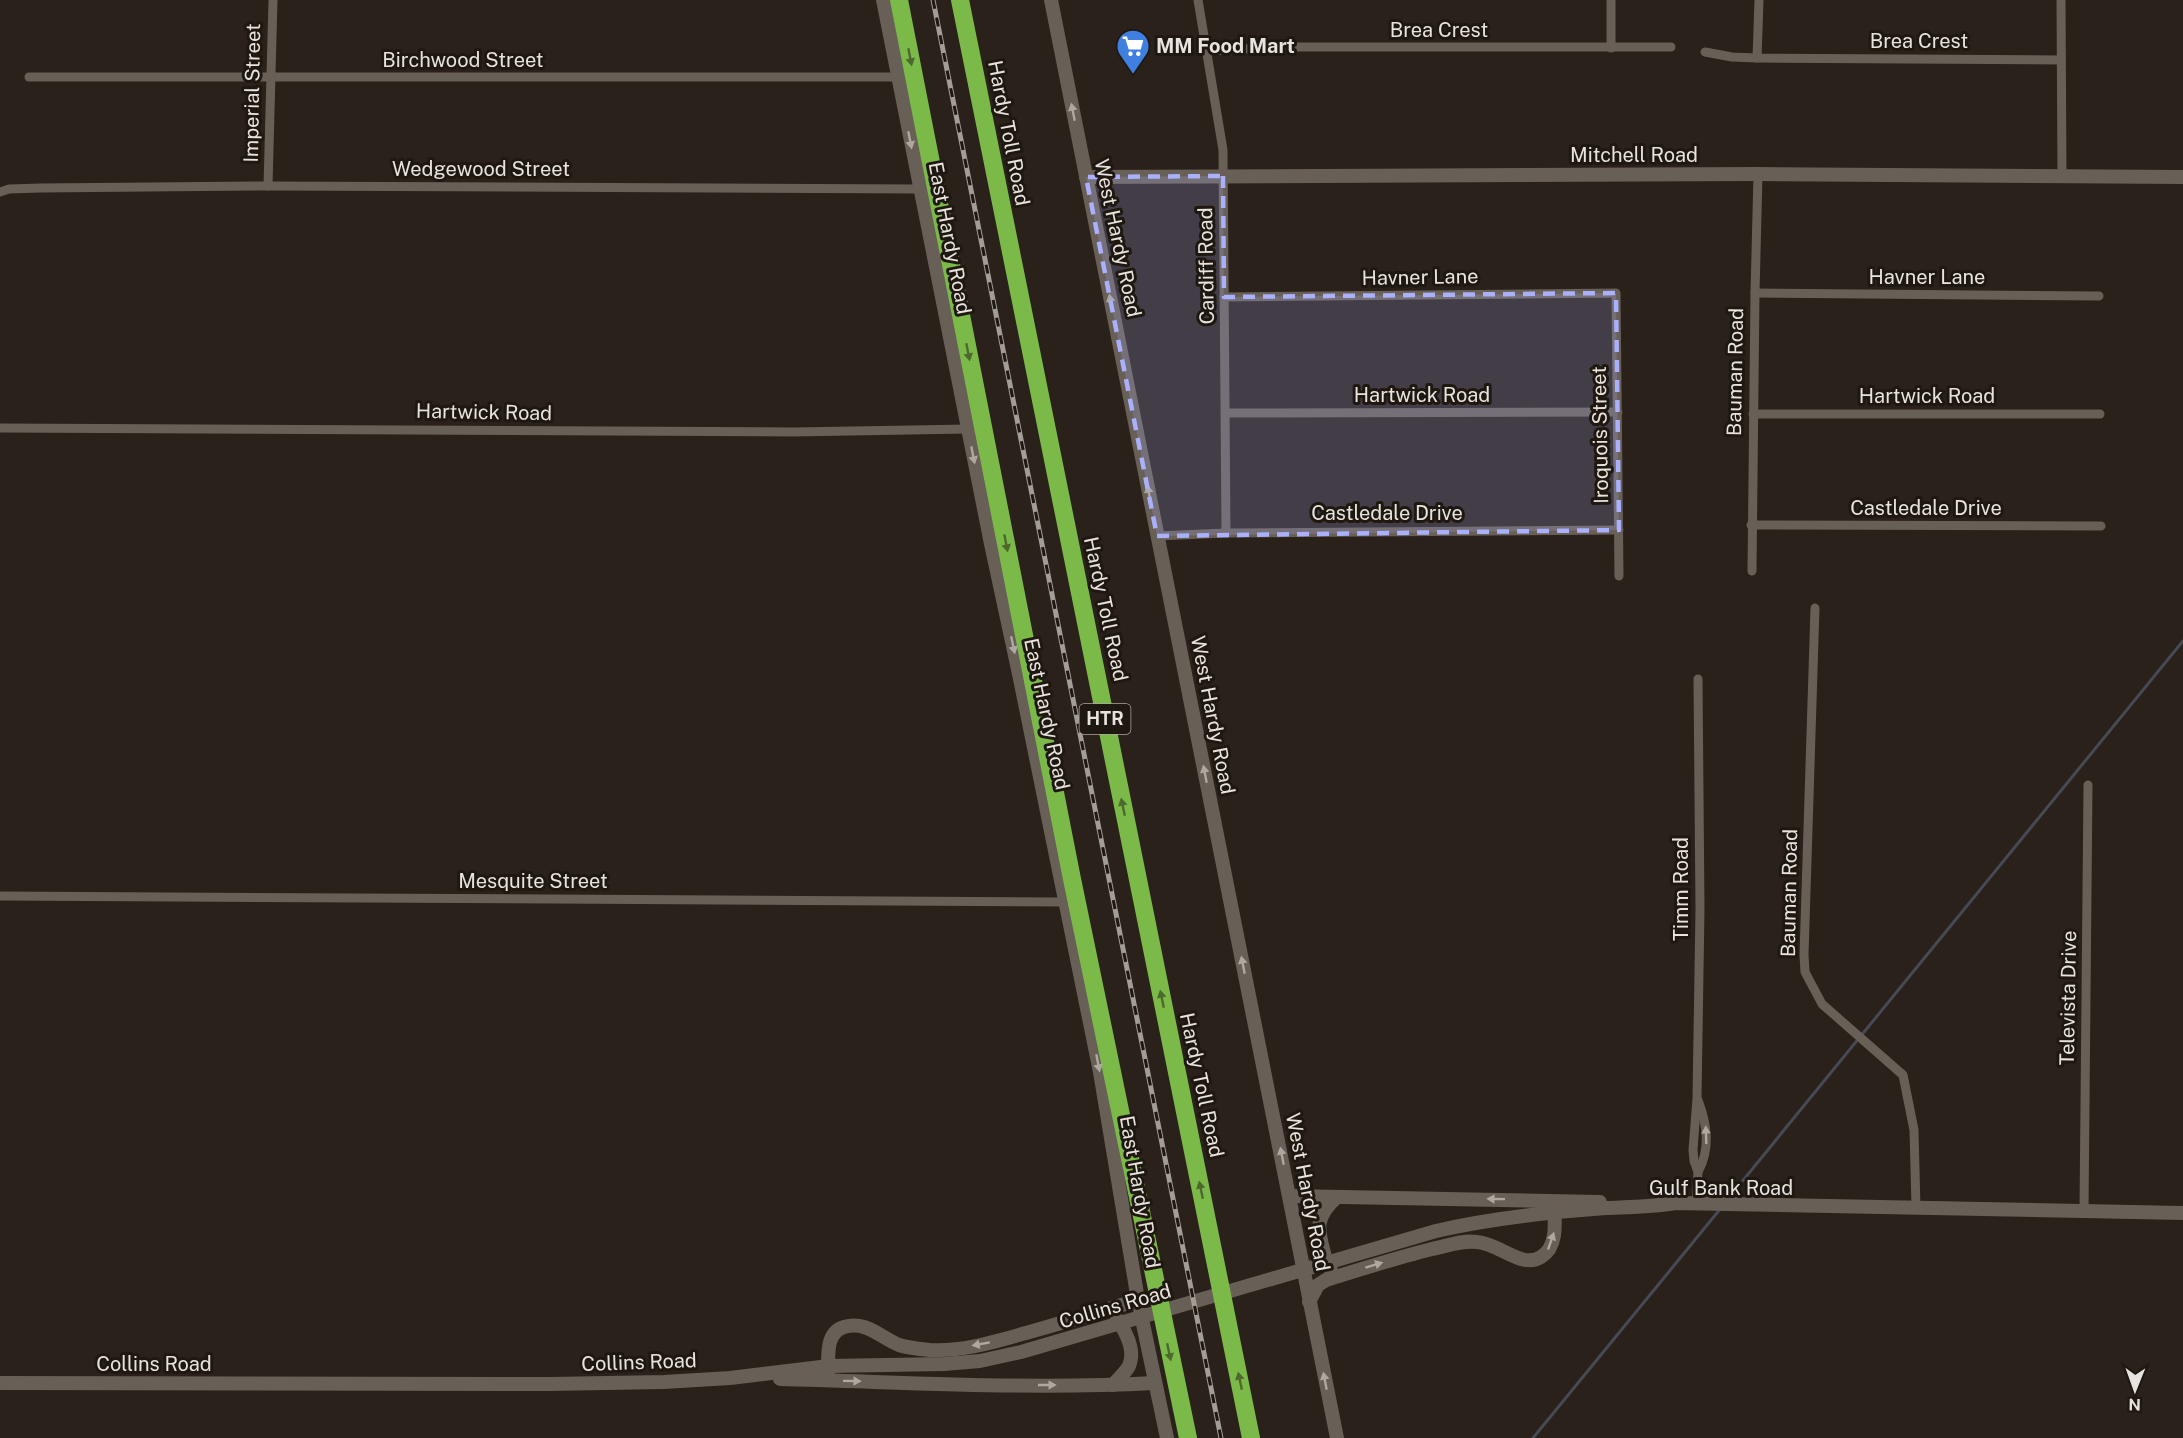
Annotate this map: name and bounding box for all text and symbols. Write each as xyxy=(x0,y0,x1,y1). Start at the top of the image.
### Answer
street label: Brea Crest xyxy=(1390,18,1488,42)
street label: Imperial Street xyxy=(239,23,265,163)
supermarket icon: MM Food Mart xyxy=(1115,28,1151,75)
street label: Brea Crest xyxy=(1870,29,1968,53)
place label: MM Food Mart xyxy=(1156,34,1295,58)
street label: Birchwood Street xyxy=(382,48,544,72)
one-way arrow xyxy=(906,48,915,67)
street label: Hardy Toll Road xyxy=(983,58,1035,208)
one-way arrow xyxy=(1068,102,1077,121)
one-way arrow xyxy=(906,131,915,150)
street label: Mitchell Road xyxy=(1570,143,1698,167)
street label: Wedgewood Street xyxy=(392,157,570,181)
street label: West Hardy Road xyxy=(1090,157,1146,319)
street label: East Hardy Road xyxy=(923,160,977,316)
street label: Cardiff Road xyxy=(1193,207,1219,325)
street label: Havner Lane xyxy=(1361,264,1479,290)
street label: Havner Lane xyxy=(1869,265,1985,289)
one-way arrow xyxy=(1106,294,1116,312)
street label: Bauman Road xyxy=(1722,308,1748,436)
one-way arrow xyxy=(964,342,973,361)
street label: Iroquois Street xyxy=(1587,366,1613,504)
street label: Hartwick Road xyxy=(1354,383,1490,407)
street label: Hartwick Road xyxy=(1859,384,1995,408)
street label: Hartwick Road xyxy=(416,399,552,425)
one-way arrow xyxy=(969,445,978,464)
one-way arrow xyxy=(1144,485,1153,504)
street label: Castledale Drive xyxy=(1850,496,2002,520)
street label: Castledale Drive xyxy=(1311,501,1463,525)
one-way arrow xyxy=(1002,534,1011,553)
street label: Hardy Toll Road xyxy=(1079,534,1133,684)
street label: West Hardy Road xyxy=(1186,634,1240,796)
one-way arrow xyxy=(1009,636,1018,655)
street label: East Hardy Road xyxy=(1019,636,1075,792)
road number: HTR xyxy=(1080,704,1130,734)
one-way arrow xyxy=(1200,764,1209,783)
one-way arrow xyxy=(1118,798,1127,817)
street label: Bauman Road xyxy=(1776,829,1802,957)
street label: Timm Road xyxy=(1669,837,1693,941)
street label: Mesquite Street xyxy=(458,869,608,893)
street label: Televista Drive xyxy=(2055,930,2081,1066)
one-way arrow xyxy=(1238,955,1247,974)
one-way arrow xyxy=(1157,989,1166,1008)
street label: Hardy Toll Road xyxy=(1175,1010,1229,1160)
one-way arrow xyxy=(1094,1054,1103,1073)
street label: West Hardy Road xyxy=(1281,1111,1335,1273)
street label: East Hardy Road xyxy=(1115,1114,1165,1270)
one-way arrow xyxy=(1701,1125,1710,1144)
one-way arrow xyxy=(1277,1146,1286,1165)
street label: Gulf Bank Road xyxy=(1649,1176,1793,1200)
one-way arrow xyxy=(1196,1180,1205,1199)
one-way arrow xyxy=(1486,1195,1505,1204)
one-way arrow xyxy=(1547,1231,1557,1249)
one-way arrow xyxy=(1365,1260,1383,1269)
street label: Collins Road xyxy=(1056,1279,1174,1333)
one-way arrow xyxy=(971,1340,990,1349)
one-way arrow xyxy=(1165,1343,1174,1362)
street label: Collins Road xyxy=(581,1348,697,1376)
street label: Collins Road xyxy=(96,1352,212,1376)
north arrow xyxy=(2105,1360,2165,1420)
one-way arrow xyxy=(1234,1371,1244,1390)
one-way arrow xyxy=(1320,1371,1329,1390)
one-way arrow xyxy=(842,1376,861,1385)
one-way arrow xyxy=(1037,1380,1056,1390)
text: N xyxy=(2128,1395,2141,1414)

